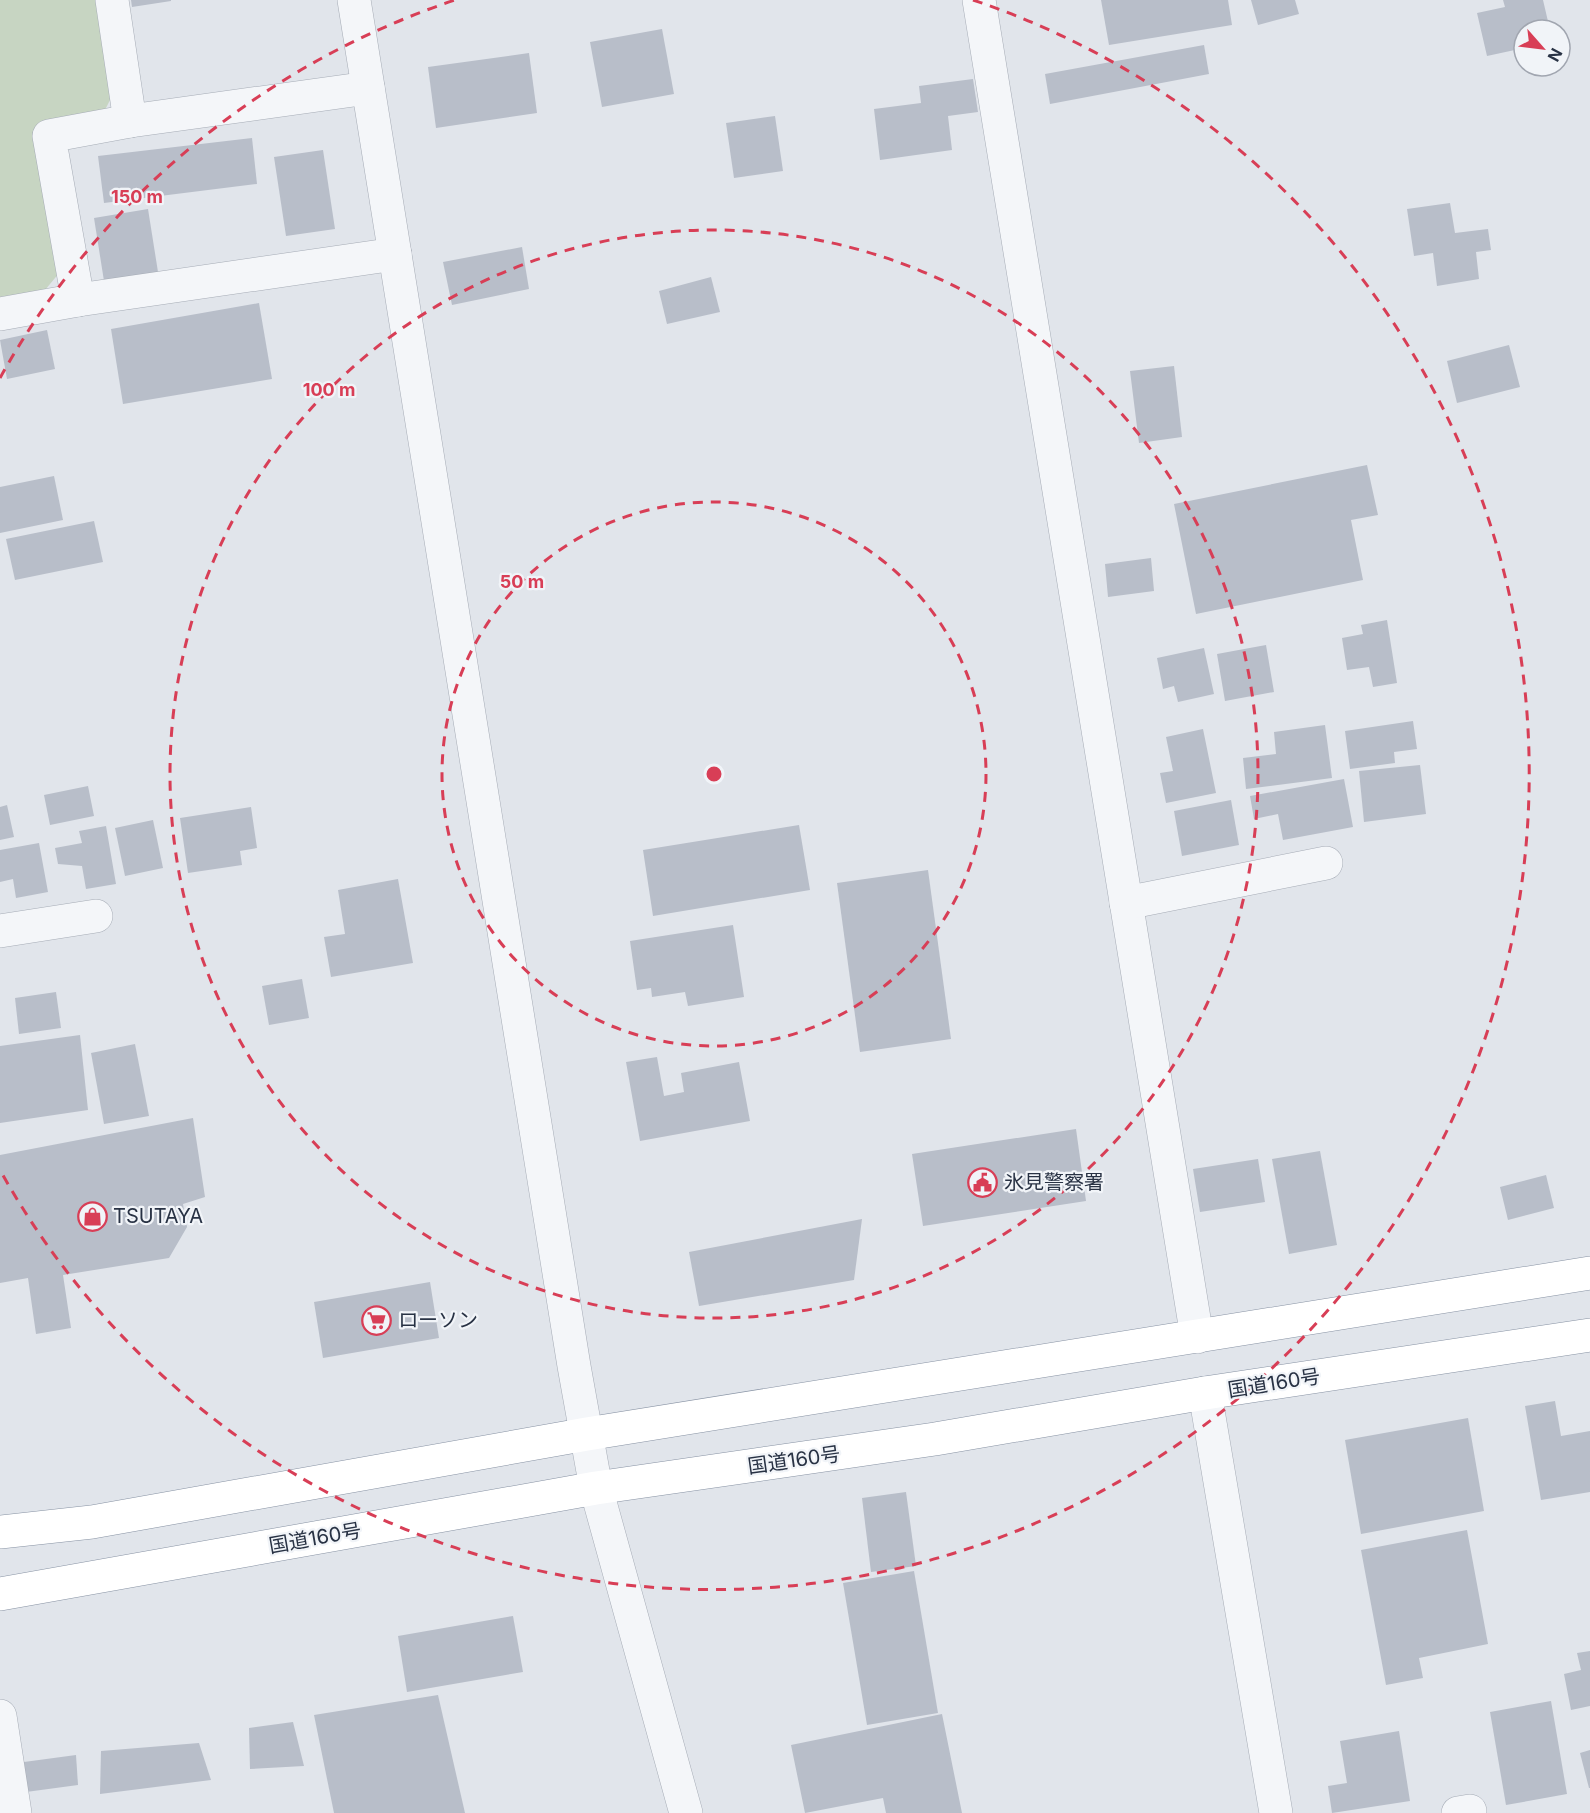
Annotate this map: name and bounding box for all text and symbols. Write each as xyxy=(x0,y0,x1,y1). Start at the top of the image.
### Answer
north arrow xyxy=(1512,18,1572,78)
text: N xyxy=(1544,45,1567,65)
text: 150 m xyxy=(111,186,163,207)
text: 100 m xyxy=(303,379,355,400)
text: 50 m xyxy=(500,571,544,592)
centre of rings xyxy=(704,764,724,784)
public building icon: 氷見警察署 xyxy=(967,1166,999,1198)
place label: 氷見警察署 xyxy=(1004,1170,1104,1194)
shop icon: TSUTAYA xyxy=(76,1200,108,1232)
place label: TSUTAYA xyxy=(113,1204,203,1228)
supermarket icon: ローソン xyxy=(361,1304,393,1336)
place label: ローソン xyxy=(398,1308,478,1332)
street label: 国道160号 xyxy=(1226,1364,1322,1402)
street label: 国道160号 xyxy=(746,1442,842,1478)
street label: 国道160号 xyxy=(267,1518,363,1558)

